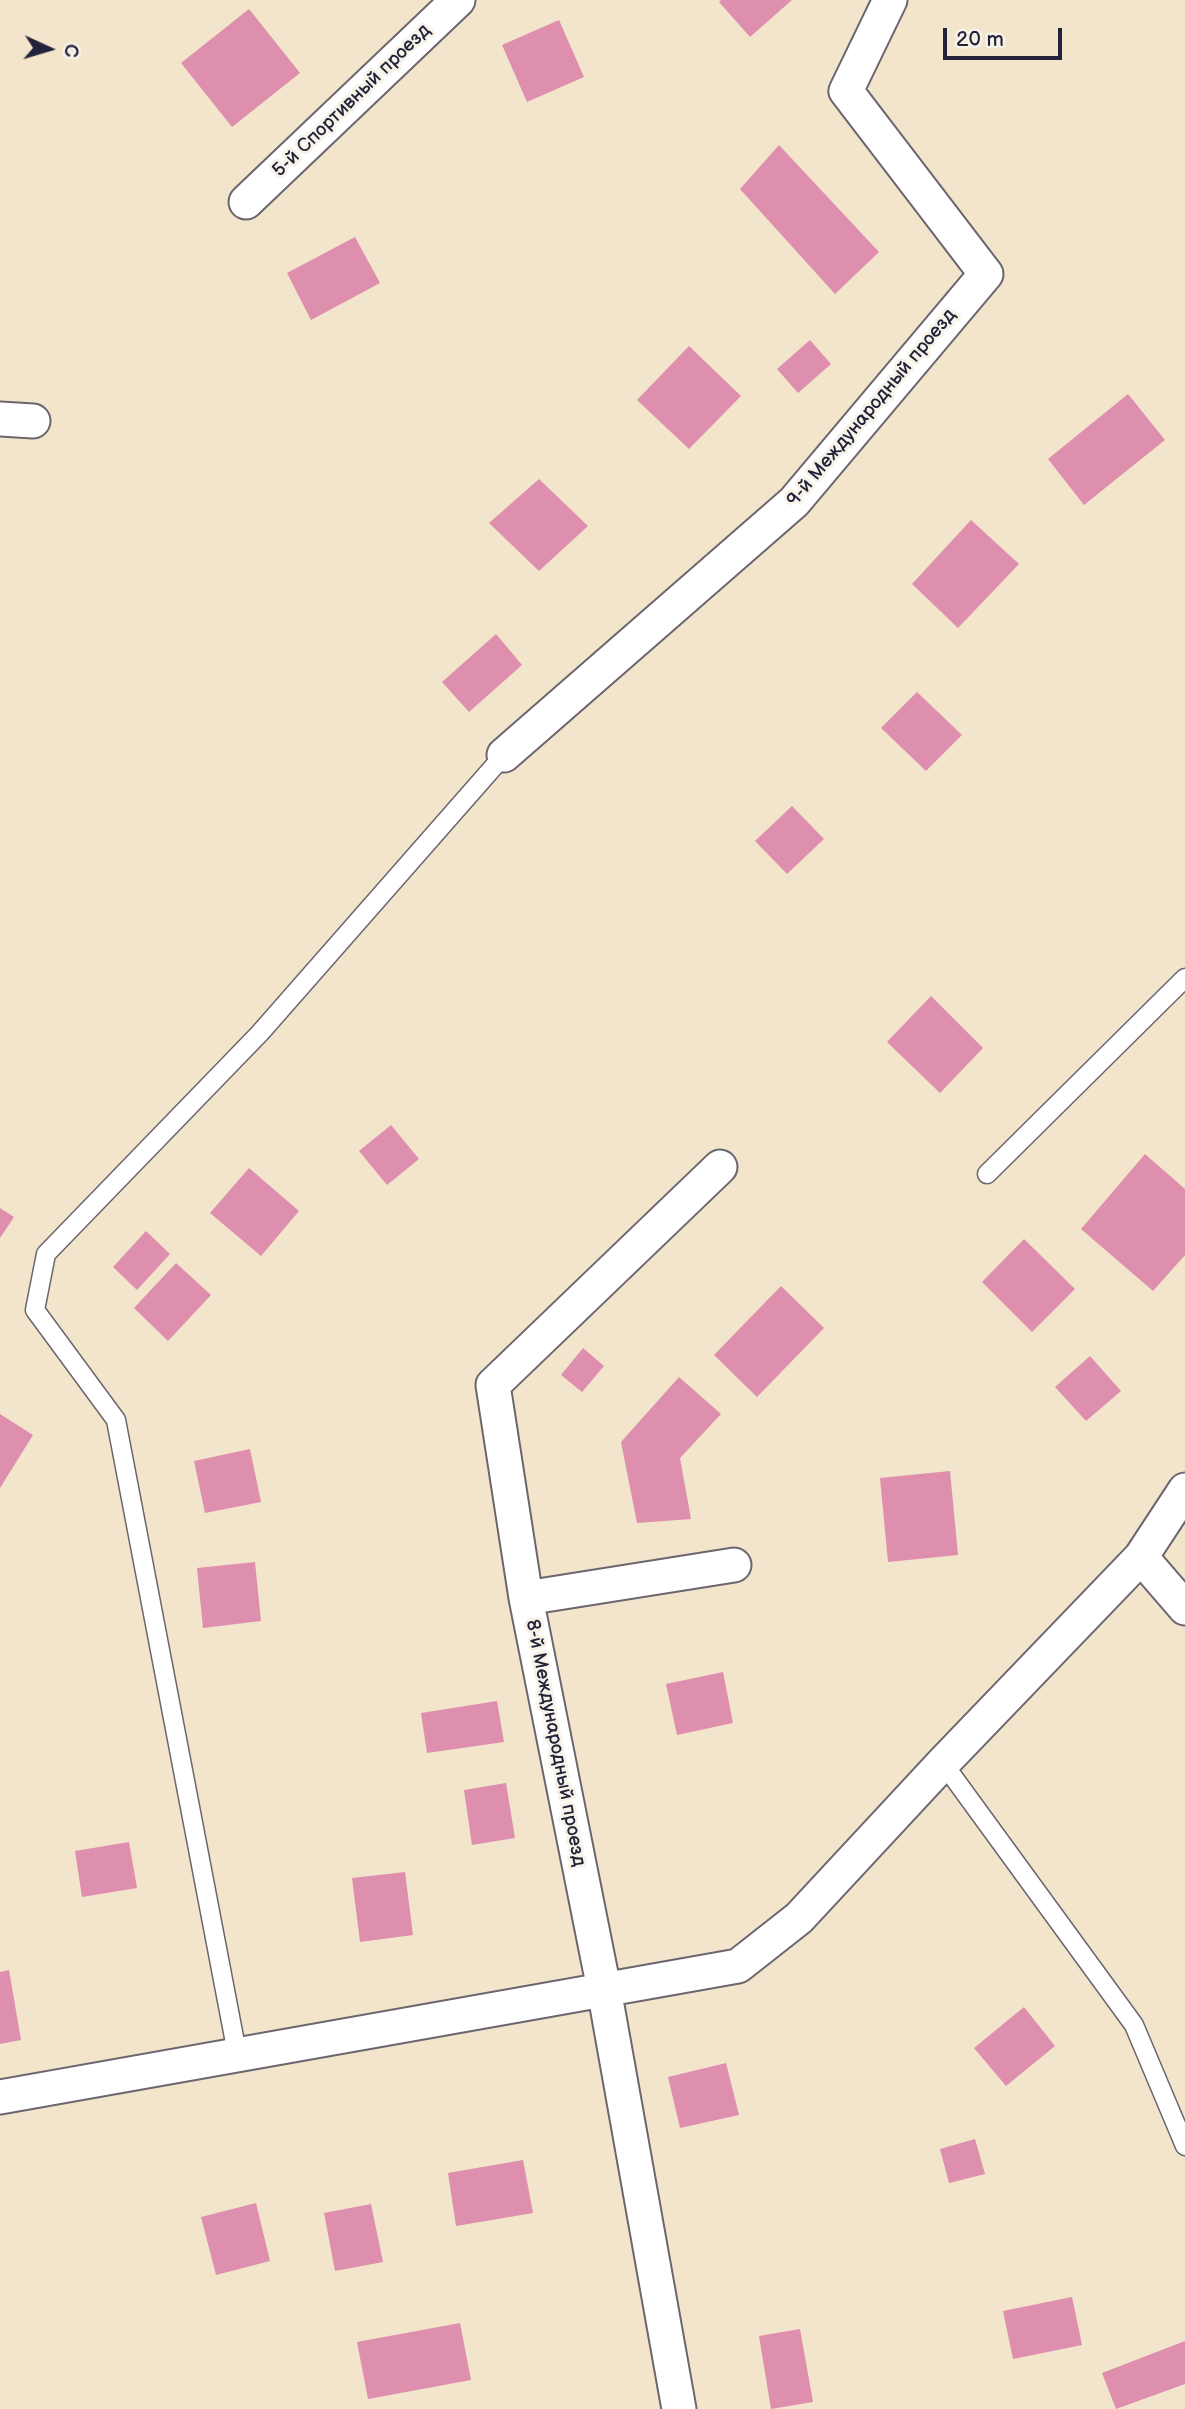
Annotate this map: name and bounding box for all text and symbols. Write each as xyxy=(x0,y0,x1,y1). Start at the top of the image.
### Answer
north arrow xyxy=(14,14,84,84)
scale bar xyxy=(947,14,1066,58)
street label: 5-й Спортивный проезд xyxy=(268,20,436,182)
text: 20 m xyxy=(956,27,1004,52)
text: С xyxy=(59,43,82,58)
street label: 9-й Международный проезд xyxy=(783,305,961,511)
street label: 8-й Международный проезд xyxy=(520,1618,590,1868)

